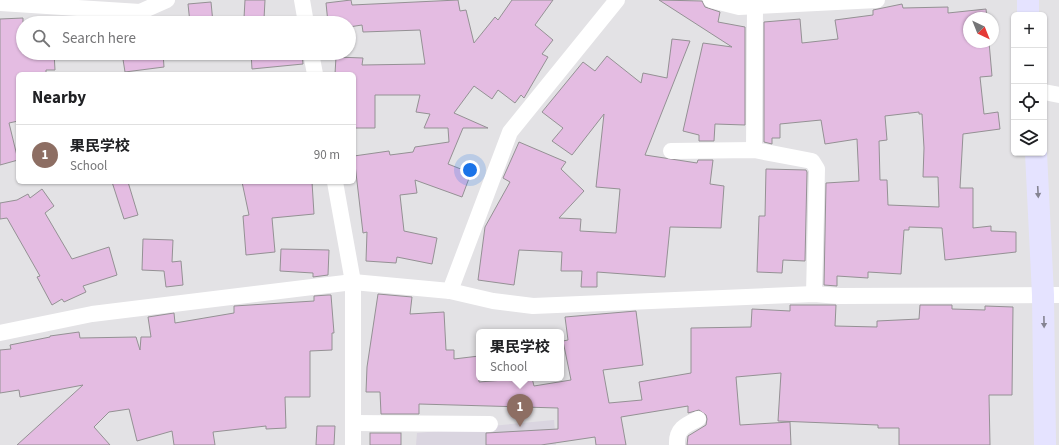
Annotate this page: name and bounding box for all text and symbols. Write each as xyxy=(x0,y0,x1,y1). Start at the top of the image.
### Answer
north arrow xyxy=(963,12,999,48)
map controls xyxy=(1011,12,1047,156)
button: + xyxy=(1011,12,1047,48)
search box xyxy=(16,16,356,60)
icon: search xyxy=(30,27,52,49)
text: Search here xyxy=(62,28,136,49)
button: − xyxy=(1011,48,1047,84)
button: locate xyxy=(1011,84,1047,120)
text: Nearby xyxy=(32,86,86,110)
button: layers xyxy=(1011,120,1047,156)
text: 果民学校 xyxy=(70,136,130,157)
text: 1 xyxy=(42,146,48,164)
text: 90 m xyxy=(314,146,340,164)
text: School xyxy=(70,157,107,175)
your location xyxy=(460,160,480,180)
one-way arrow xyxy=(1035,186,1041,199)
one-way arrow xyxy=(1041,316,1047,329)
popup xyxy=(476,329,564,381)
text: 果民学校 xyxy=(490,337,550,358)
text: School xyxy=(490,358,527,376)
pin: 1 xyxy=(507,394,533,427)

